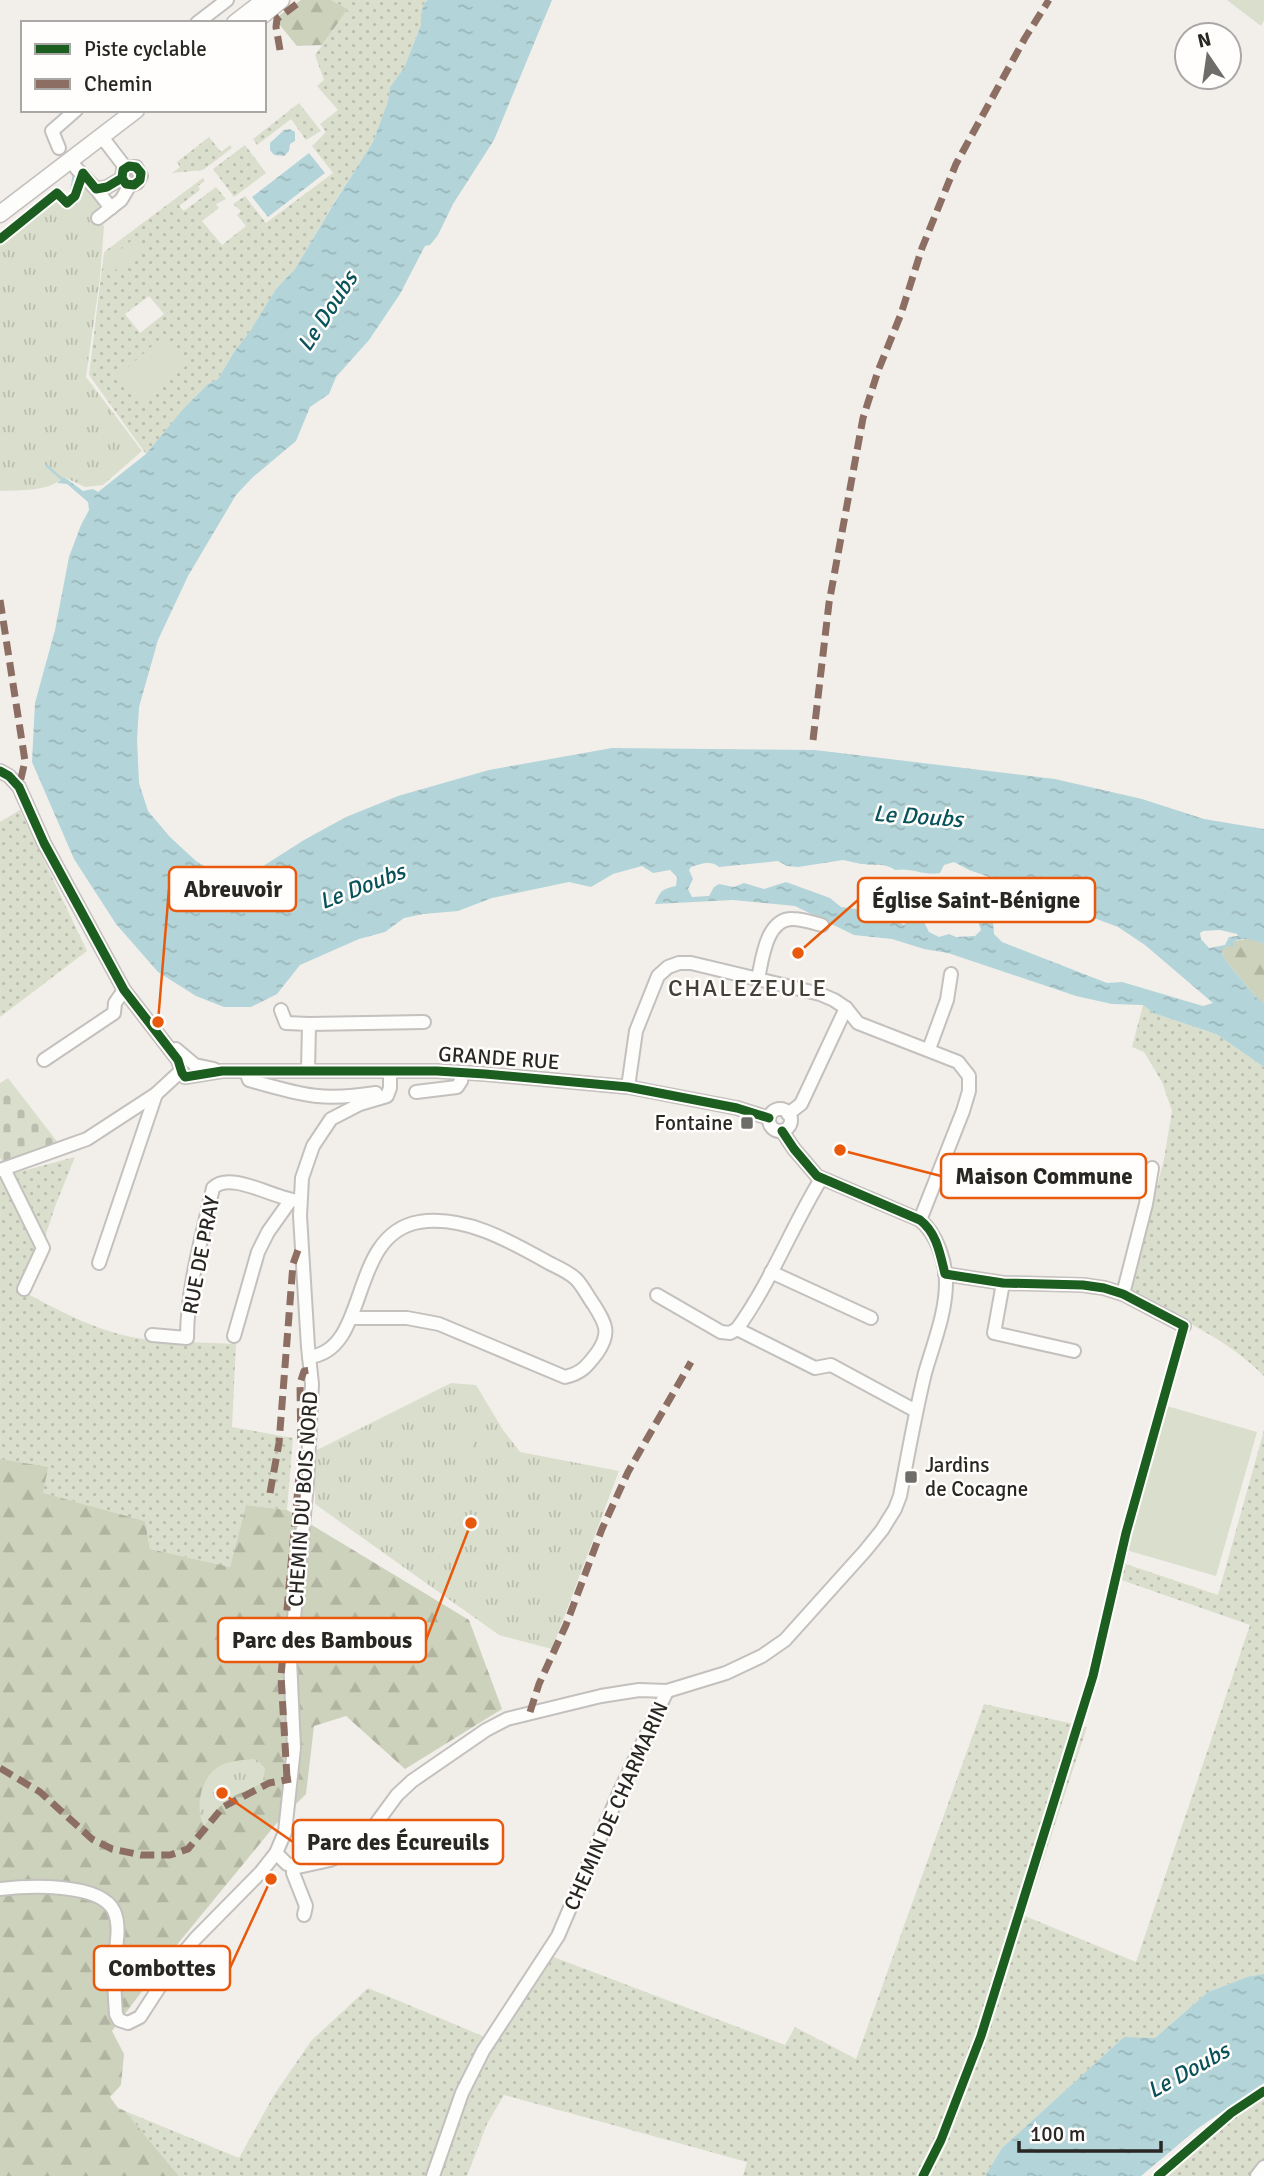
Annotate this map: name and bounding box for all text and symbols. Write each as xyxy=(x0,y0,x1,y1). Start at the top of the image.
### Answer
legend xyxy=(21,21,266,112)
north arrow xyxy=(1173,21,1243,91)
text: N xyxy=(1195,27,1214,54)
text: Piste cyclable xyxy=(84,36,207,62)
text: Chemin xyxy=(84,71,153,97)
water label: Le Doubs xyxy=(291,264,365,357)
water label: Le Doubs xyxy=(872,799,966,834)
water label: Le Doubs xyxy=(315,856,411,916)
callout: Abreuvoir xyxy=(169,867,296,911)
text: Abreuvoir xyxy=(184,875,283,904)
callout: Église Saint-Bénigne xyxy=(858,878,1095,922)
text: Église Saint-Bénigne xyxy=(872,886,1080,915)
district label: CHALEZEULE xyxy=(668,973,828,1003)
street label: GRANDE RUE xyxy=(437,1041,561,1075)
place label: Fontaine xyxy=(655,1110,733,1136)
marker: Fontaine xyxy=(739,1115,755,1131)
callout: Maison Commune xyxy=(941,1154,1146,1198)
text: Maison Commune xyxy=(955,1162,1133,1191)
street label: RUE DE PRAY xyxy=(177,1193,225,1316)
street label: CHEMIN DU BOIS NORD xyxy=(282,1390,324,1608)
place label: Jardins de Cocagne xyxy=(925,1452,1028,1502)
marker: Jardins de Cocagne xyxy=(903,1469,919,1485)
callout: Parc des Bambous xyxy=(218,1618,426,1662)
text: Parc des Bambous xyxy=(232,1626,412,1655)
street label: CHEMIN DE CHARMARIN xyxy=(558,1697,674,1915)
callout: Parc des Écureuils xyxy=(293,1820,503,1864)
text: Parc des Écureuils xyxy=(307,1828,489,1857)
callout: Combottes xyxy=(94,1946,230,1990)
text: Combottes xyxy=(108,1954,216,1983)
water label: Le Doubs xyxy=(1142,2035,1236,2105)
scale bar xyxy=(1019,2110,1161,2154)
text: 100 m xyxy=(1030,2121,1085,2147)

